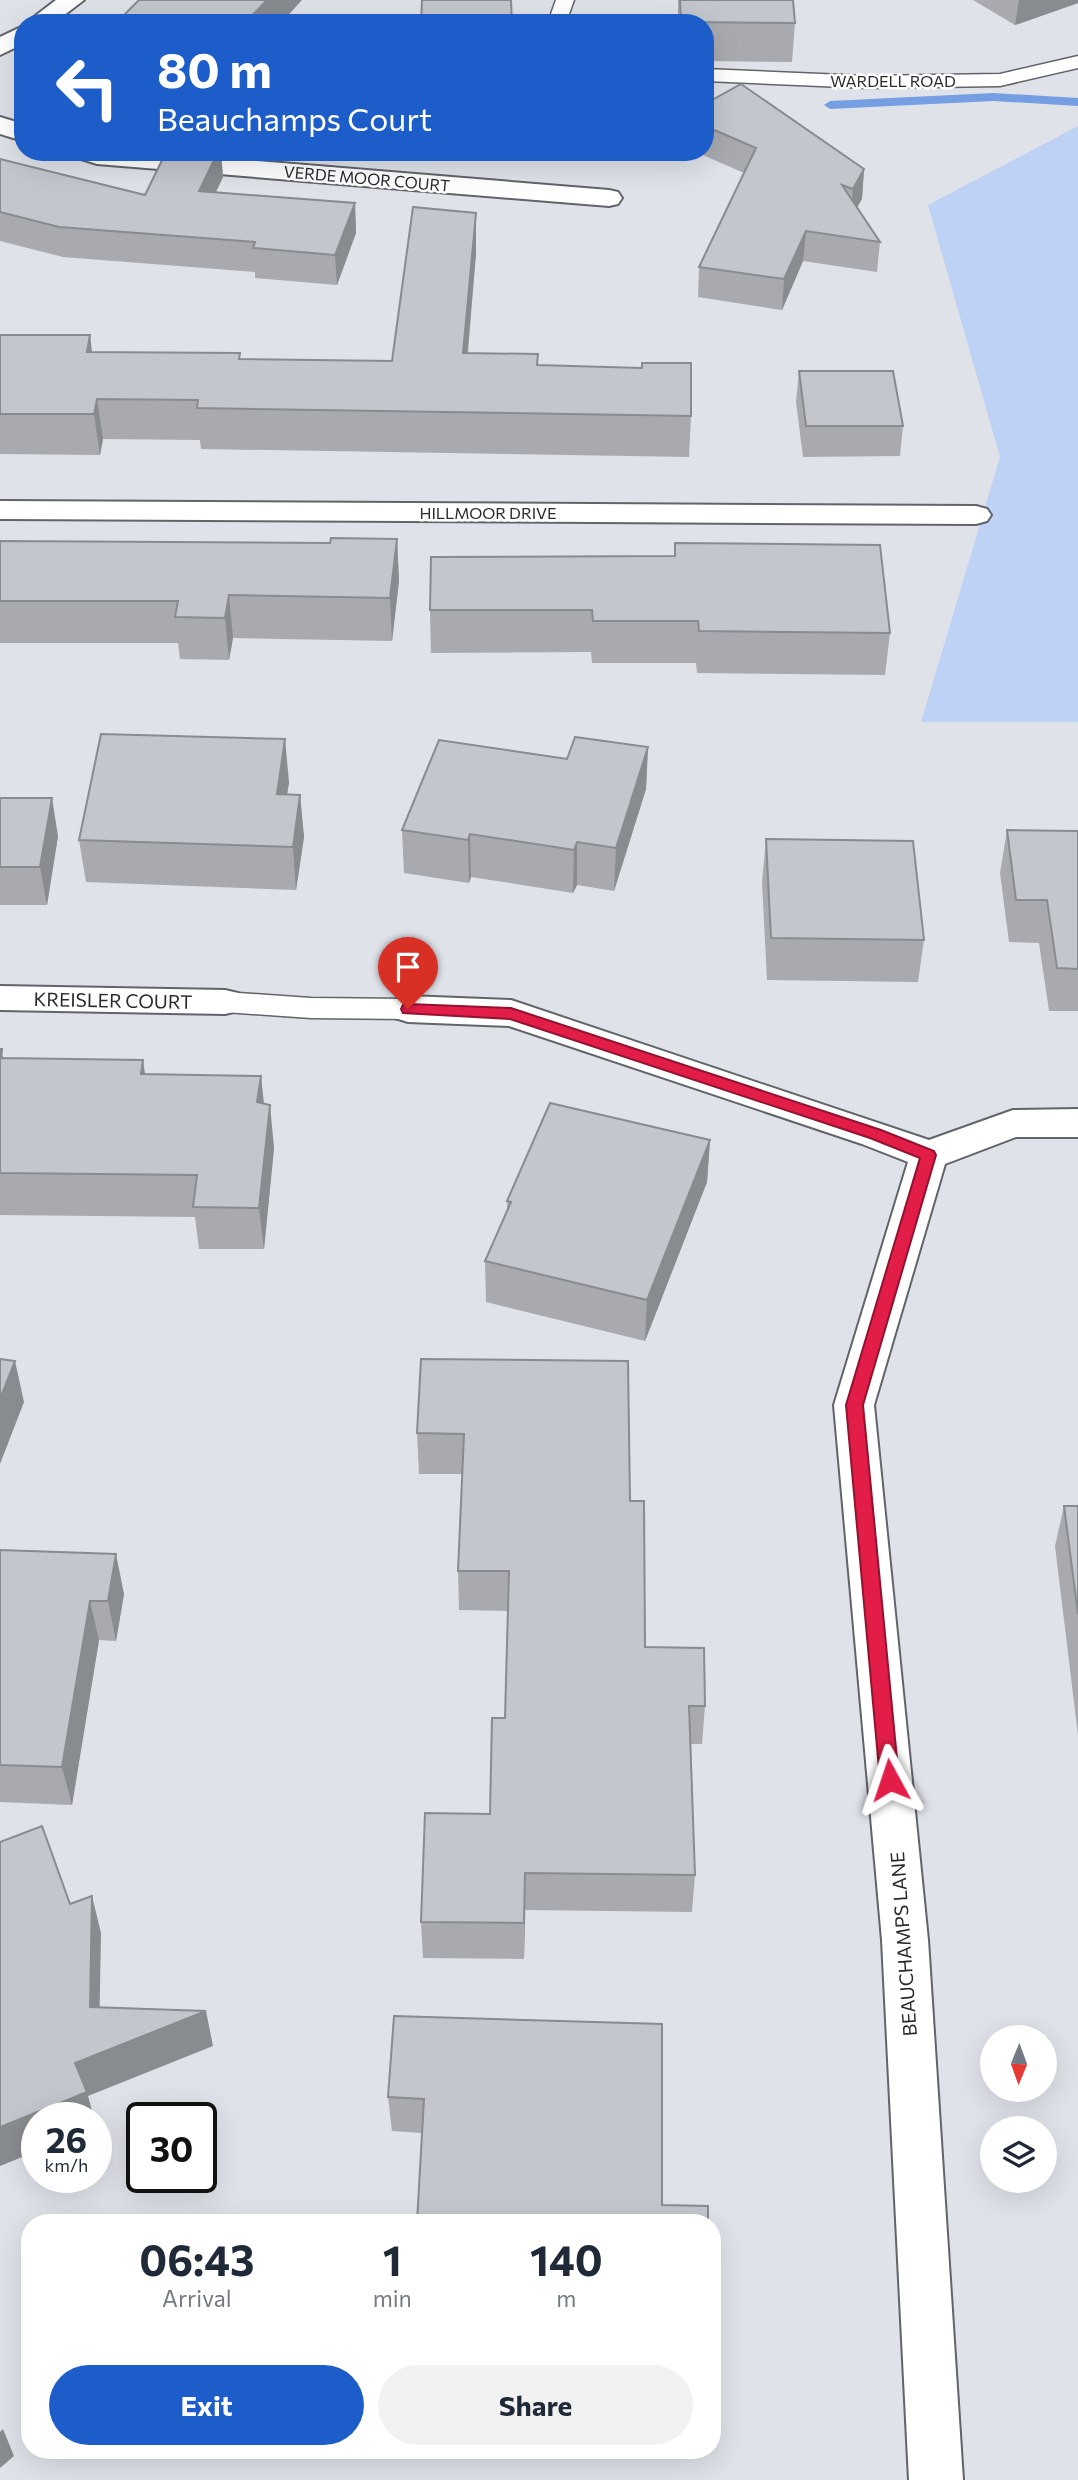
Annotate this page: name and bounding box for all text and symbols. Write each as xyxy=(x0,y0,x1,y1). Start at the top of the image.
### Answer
text: 80 m xyxy=(157,38,272,98)
icon: left xyxy=(42,42,133,133)
street label: WARDELL ROAD xyxy=(830,71,956,90)
text: Beauchamps Court xyxy=(157,98,432,138)
street label: VERDE MOOR COURT xyxy=(283,161,451,195)
street label: HILLMOOR DRIVE xyxy=(419,503,557,522)
pin xyxy=(378,937,438,1009)
icon: arrive xyxy=(389,948,427,986)
street label: KREISLER COURT xyxy=(33,987,193,1013)
position arrow xyxy=(853,1743,927,1817)
street label: BEAUCHAMPS LANE xyxy=(885,1851,921,2037)
north arrow xyxy=(980,2025,1057,2102)
map controls xyxy=(980,2025,1057,2193)
speed limit sign: 30 xyxy=(126,2102,217,2193)
button: layers xyxy=(980,2116,1057,2193)
text: 26 xyxy=(46,2117,87,2160)
text: km/h xyxy=(45,2154,88,2176)
text: 06:43 xyxy=(139,2233,254,2285)
text: 1 xyxy=(383,2233,402,2285)
text: 140 xyxy=(530,2233,603,2285)
text: Arrival xyxy=(162,2284,232,2312)
text: min xyxy=(373,2284,412,2312)
text: m xyxy=(556,2284,576,2312)
button: Exit xyxy=(49,2365,364,2445)
button: Share xyxy=(378,2365,693,2445)

